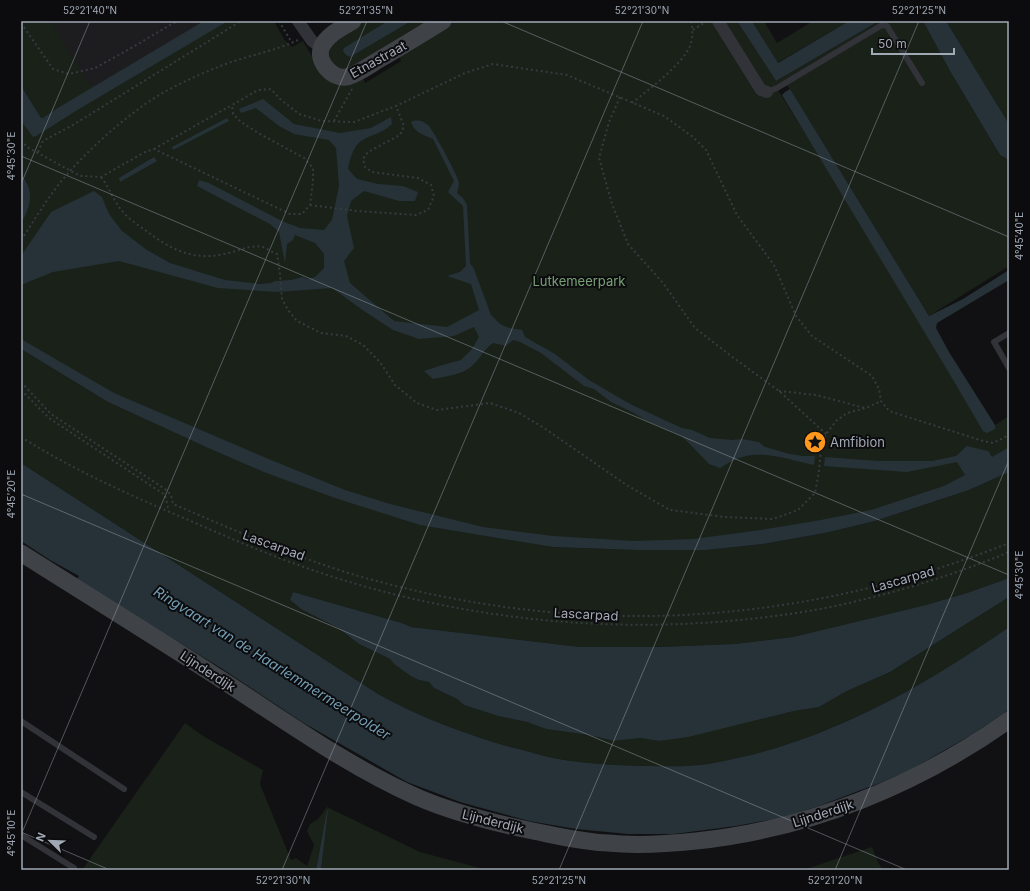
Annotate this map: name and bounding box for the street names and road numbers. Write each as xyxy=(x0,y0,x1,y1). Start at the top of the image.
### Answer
street label: Etnastraat xyxy=(347,37,409,81)
street label: Lascarpad xyxy=(241,526,307,564)
street label: Lascarpad xyxy=(870,562,936,596)
street label: Lascarpad xyxy=(553,604,619,624)
street label: Lijnderdijk xyxy=(177,647,239,695)
street label: Lijnderdijk xyxy=(791,796,855,830)
street label: Lijnderdijk xyxy=(461,806,525,836)

